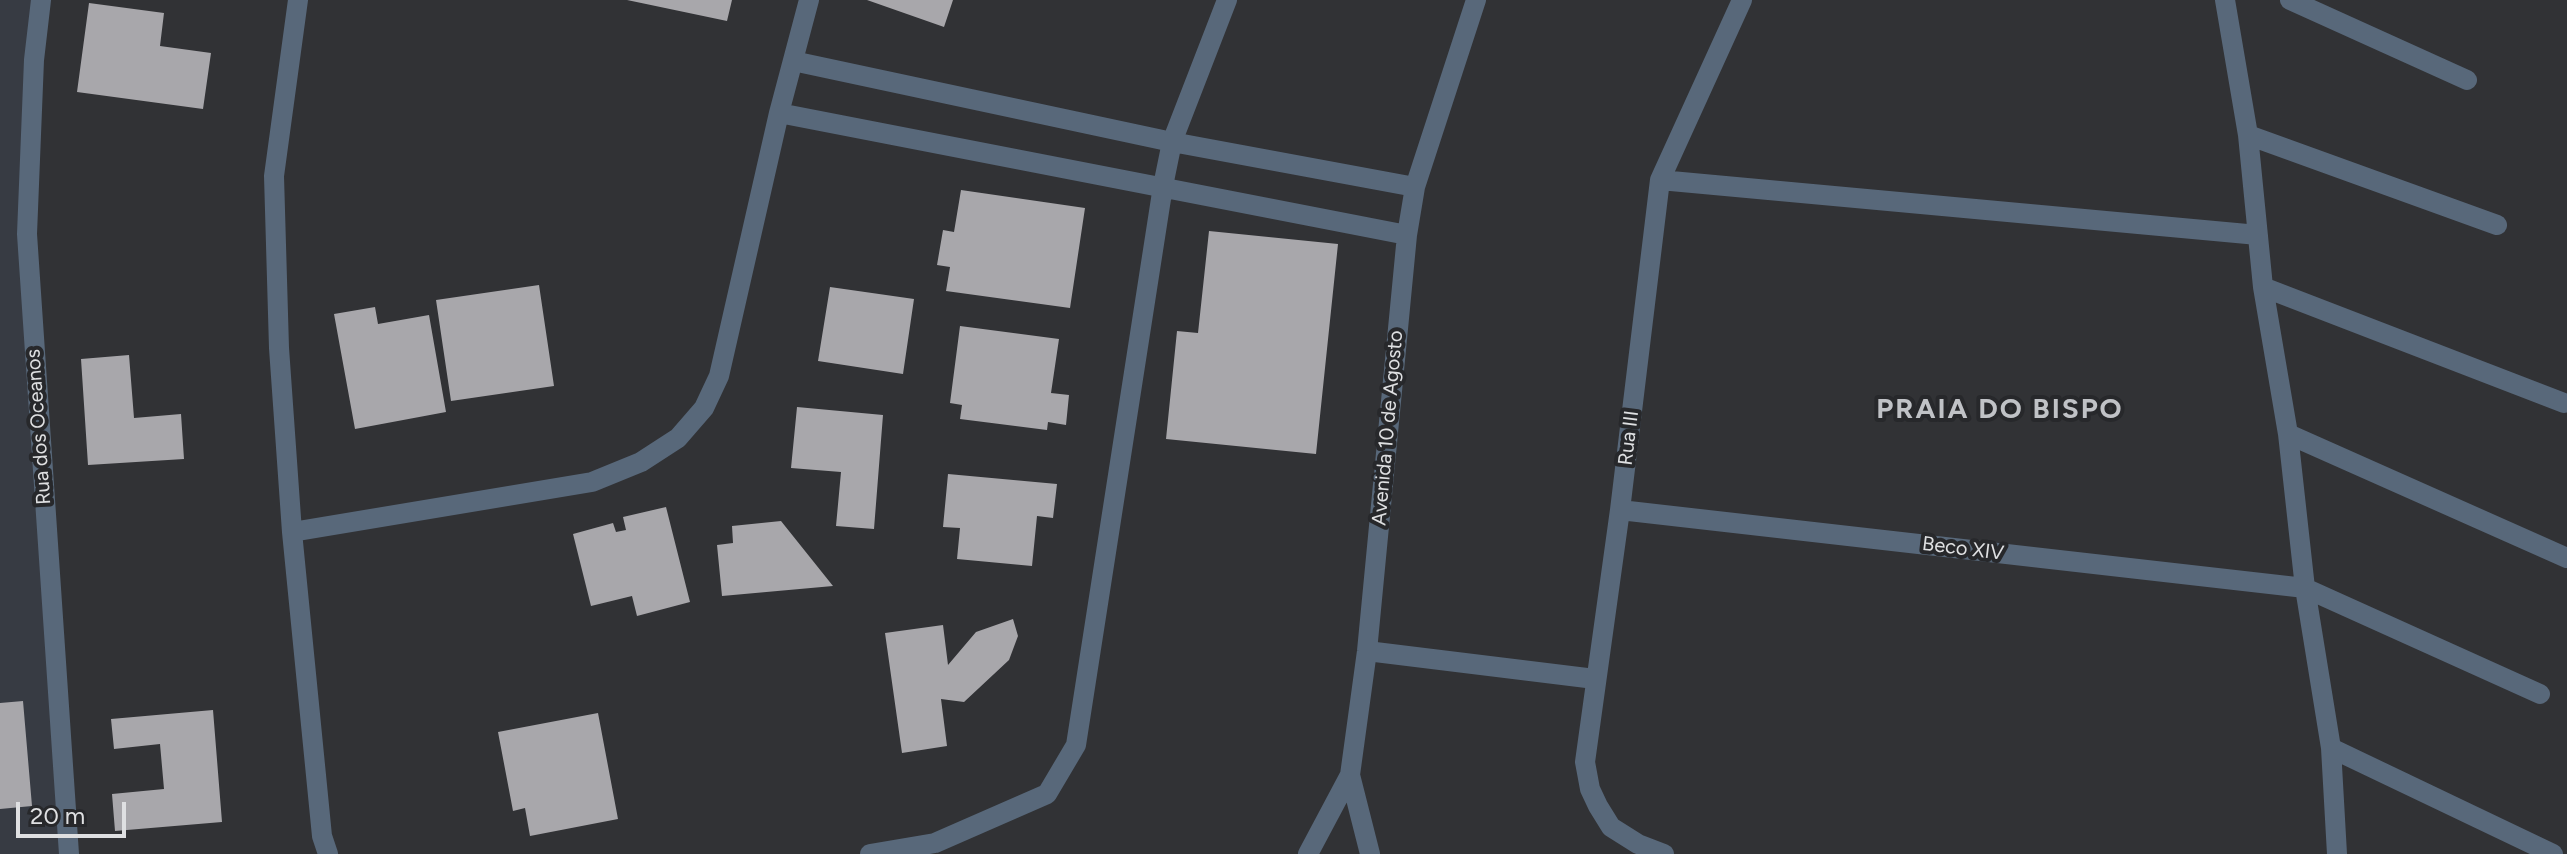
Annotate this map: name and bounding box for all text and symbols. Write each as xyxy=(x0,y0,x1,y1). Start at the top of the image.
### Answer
street label: Avenida 10 de Agosto xyxy=(1368,329,1408,527)
street label: Rua dos Oceanos xyxy=(22,348,56,506)
district label: PRAIA DO BISPO xyxy=(1876,393,2124,427)
street label: Rua III xyxy=(1614,409,1644,467)
street label: Beco XIV xyxy=(1921,532,2005,566)
scale bar xyxy=(20,786,130,836)
text: 20 m xyxy=(30,801,85,830)

